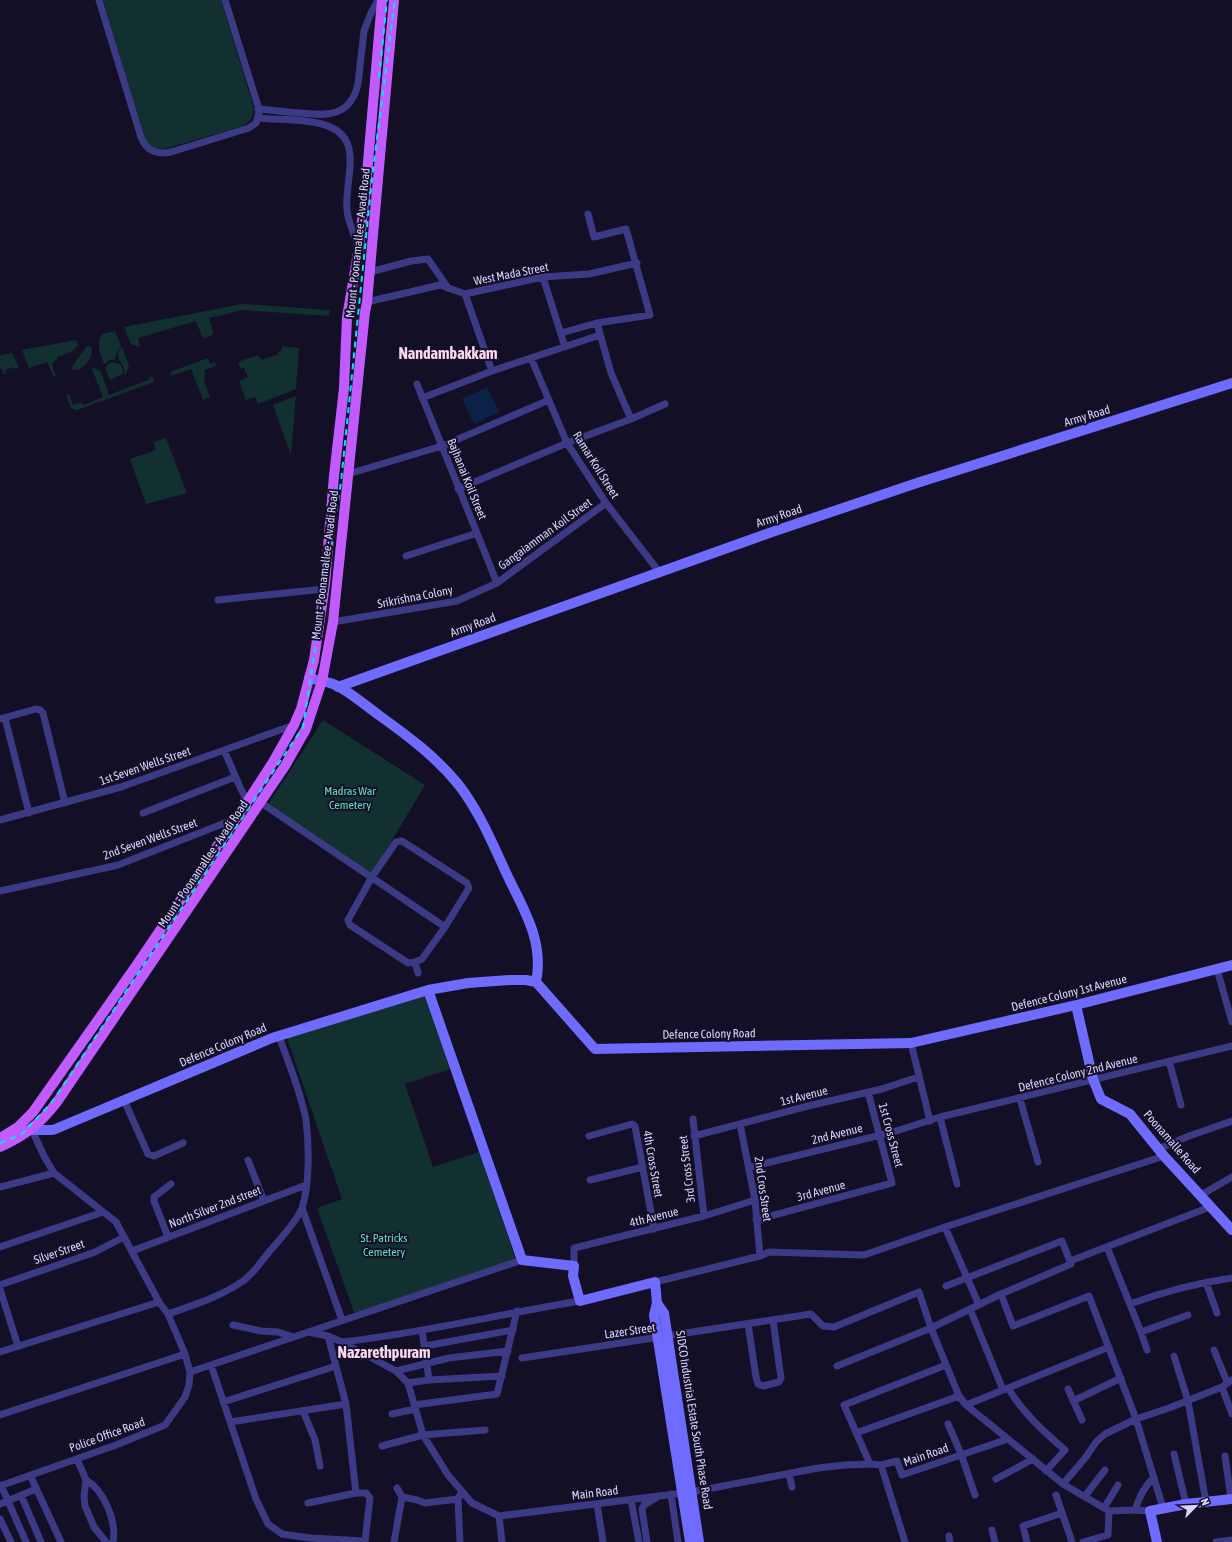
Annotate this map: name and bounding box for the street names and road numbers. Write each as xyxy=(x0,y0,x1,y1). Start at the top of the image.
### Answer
street label: Mount - Poonamallee - Avadi Road xyxy=(343,168,373,318)
street label: West Mada Street xyxy=(472,260,550,288)
street label: Army Road xyxy=(1062,402,1112,430)
street label: Ramar Koil Street xyxy=(570,429,622,501)
street label: Bajhanai Koil Street xyxy=(444,436,490,522)
street label: Mount - Poonamallee - Avadi Road xyxy=(309,490,341,640)
street label: Gangaiamman Koil Street xyxy=(496,495,595,573)
street label: Army Road xyxy=(754,502,804,530)
street label: Srikrishna Colony xyxy=(376,583,454,611)
street label: Army Road xyxy=(448,610,498,640)
street label: 1st Seven Wells Street xyxy=(98,744,193,788)
street label: Mount - Poonamallee - Avadi Road xyxy=(155,798,251,930)
street label: 2nd Seven Wells Street xyxy=(101,815,200,863)
street label: Defence Colony 1st Avenue xyxy=(1010,972,1128,1014)
street label: Defence Colony Road xyxy=(177,1020,269,1070)
street label: Defence Colony Road xyxy=(662,1026,756,1042)
street label: Defence Colony 2nd Avenue xyxy=(1017,1051,1139,1095)
street label: 1st Avenue xyxy=(779,1083,829,1109)
street label: 1st Cross Street xyxy=(876,1101,906,1169)
street label: Poonamalle Road xyxy=(1141,1108,1203,1176)
street label: 2nd Avenue xyxy=(810,1121,864,1147)
street label: 4th Cross Street xyxy=(640,1130,666,1199)
street label: 3rd Cross Street xyxy=(676,1134,698,1203)
street label: 2nd Cros Street xyxy=(752,1156,775,1223)
street label: 3rd Avenue xyxy=(795,1178,847,1204)
street label: North Silver 2nd street xyxy=(167,1183,264,1231)
street label: 4th Avenue xyxy=(628,1204,680,1230)
street label: Silver Street xyxy=(32,1237,87,1267)
street label: Lazer Street xyxy=(604,1320,657,1342)
street label: SIDCO Industrial Estate South Phase Road xyxy=(673,1329,715,1511)
street label: Police Office Road xyxy=(67,1415,147,1455)
street label: Main Road xyxy=(902,1441,950,1469)
street label: Main Road xyxy=(571,1483,619,1503)

